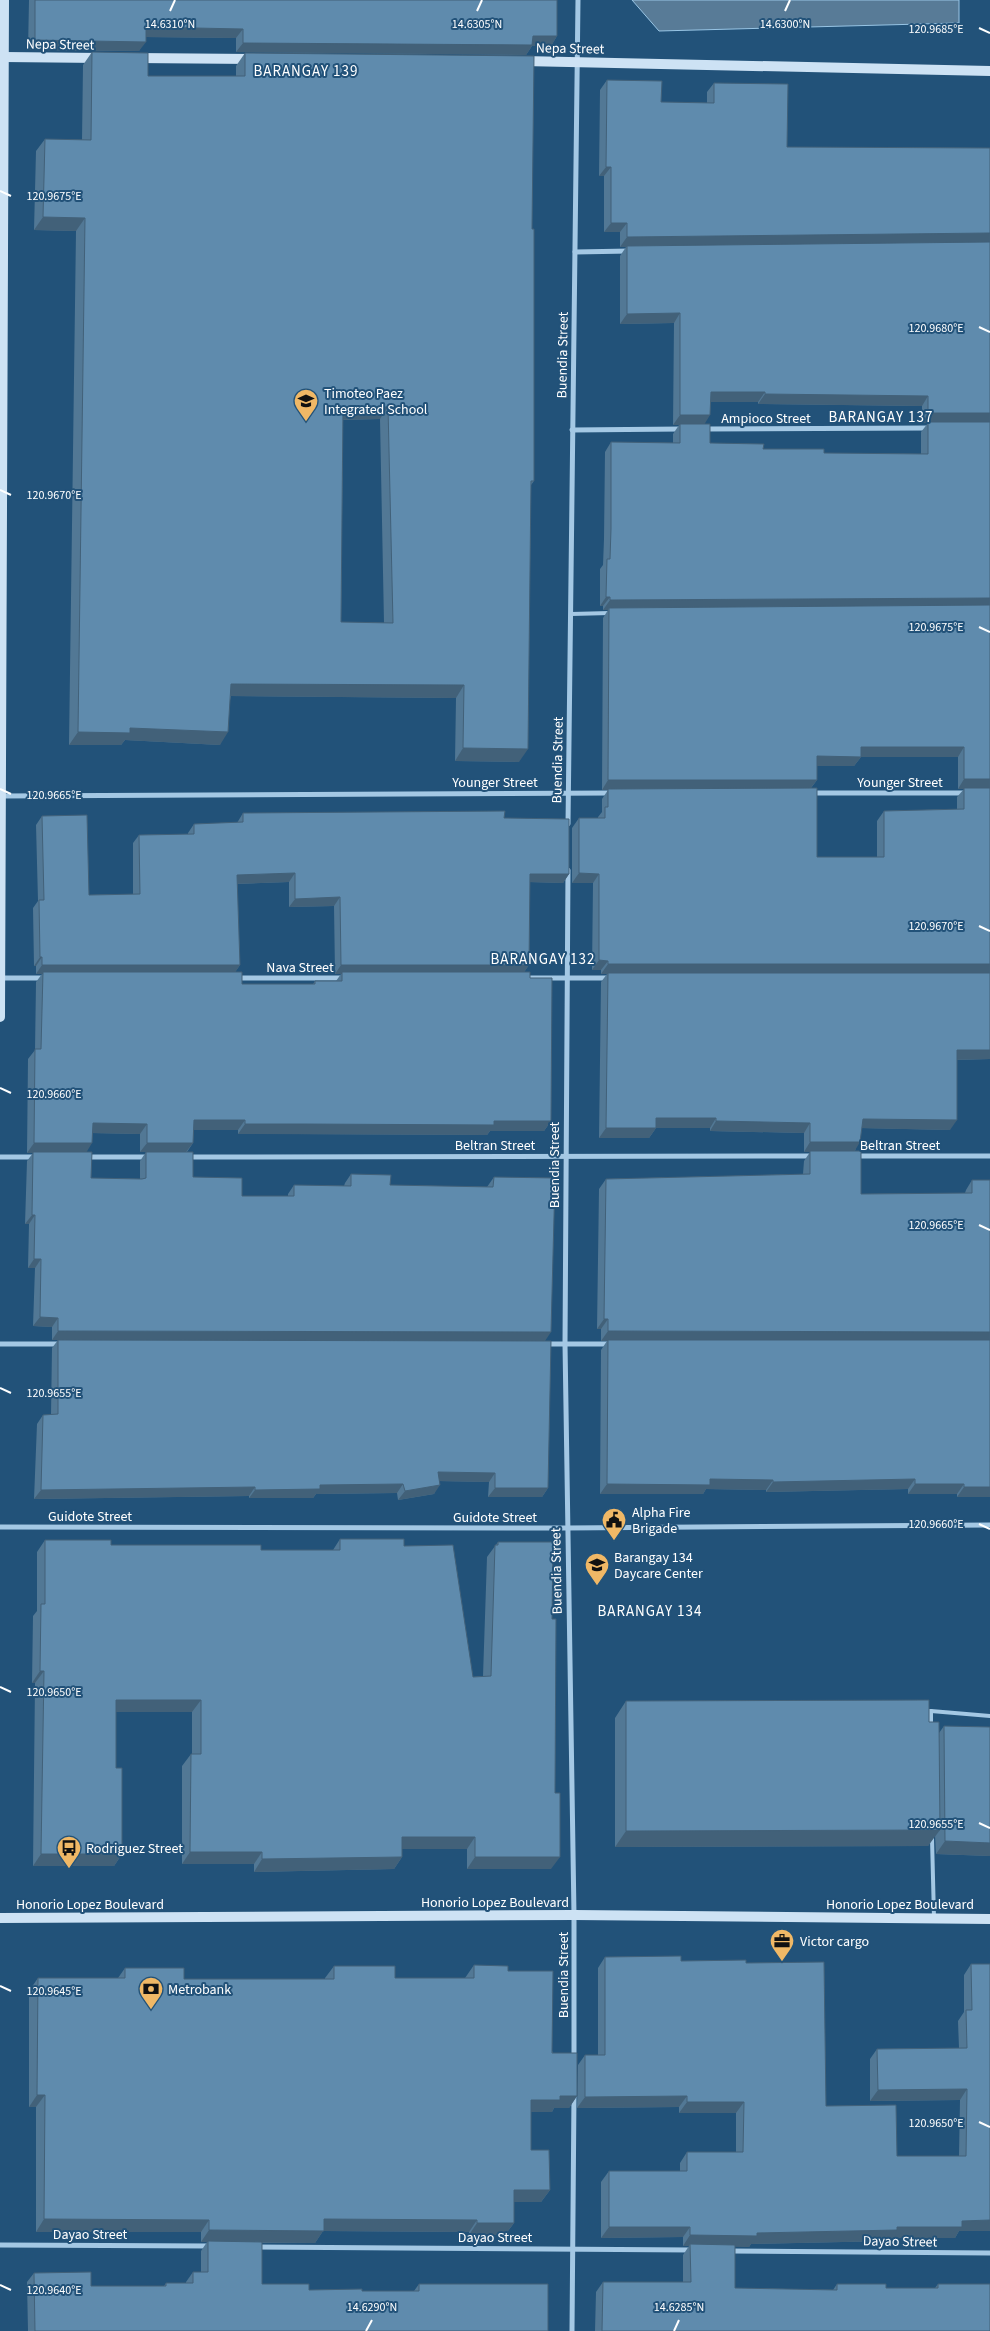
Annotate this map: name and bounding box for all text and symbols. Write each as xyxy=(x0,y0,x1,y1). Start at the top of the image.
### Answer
text: 14.6310°N xyxy=(145,16,195,33)
text: 14.6305°N xyxy=(452,16,502,33)
text: 14.6300°N xyxy=(760,16,810,33)
text: 120.9685°E xyxy=(908,21,964,38)
street label: Nepa Street xyxy=(26,34,95,56)
street label: Nepa Street xyxy=(536,38,605,60)
district label: BARANGAY 139 xyxy=(254,61,358,82)
text: 120.9675°E xyxy=(26,188,82,205)
street label: Buendia Street xyxy=(552,311,574,398)
text: 120.9680°E xyxy=(908,320,964,337)
place label: Timoteo Paez Integrated School xyxy=(324,384,428,420)
school or university icon: Timoteo Paez Integrated School xyxy=(293,388,319,422)
district label: BARANGAY 137 xyxy=(829,407,933,428)
street label: Ampioco Street xyxy=(721,409,811,429)
text: 120.9670°E xyxy=(26,487,82,504)
text: 120.9675°E xyxy=(908,619,964,636)
street label: Buendia Street xyxy=(547,716,569,803)
street label: Younger Street xyxy=(451,773,538,793)
street label: Younger Street xyxy=(856,773,943,793)
text: 120.9665°E xyxy=(26,787,82,804)
text: 120.9670°E xyxy=(908,918,964,935)
district label: BARANGAY 132 xyxy=(491,949,595,970)
street label: Nava Street xyxy=(266,958,334,978)
text: 120.9660°E xyxy=(26,1086,82,1103)
street label: Buendia Street xyxy=(545,1121,565,1208)
street label: Beltran Street xyxy=(455,1136,536,1156)
street label: Beltran Street xyxy=(860,1136,941,1156)
text: 120.9665°E xyxy=(908,1217,964,1234)
text: 120.9655°E xyxy=(26,1385,82,1402)
place label: Alpha Fire Brigade xyxy=(632,1503,690,1539)
street label: Guidote Street xyxy=(48,1507,132,1527)
public building icon: Alpha Fire Brigade xyxy=(601,1507,627,1541)
street label: Guidote Street xyxy=(453,1508,537,1528)
text: 120.9660°E xyxy=(908,1516,964,1533)
street label: Buendia Street xyxy=(546,1527,568,1614)
place label: Barangay 134 Daycare Center xyxy=(614,1548,703,1584)
school or university icon: Barangay 134 Daycare Center xyxy=(584,1552,610,1586)
district label: BARANGAY 134 xyxy=(598,1601,702,1622)
text: 120.9650°E xyxy=(26,1684,82,1701)
text: 120.9655°E xyxy=(908,1816,964,1833)
bus stop icon: Rodriguez Street xyxy=(56,1835,82,1869)
place label: Rodriguez Street xyxy=(86,1839,183,1859)
street label: Honorio Lopez Boulevard xyxy=(421,1893,569,1913)
street label: Honorio Lopez Boulevard xyxy=(16,1895,164,1915)
street label: Honorio Lopez Boulevard xyxy=(826,1895,974,1915)
office icon: Victor cargo xyxy=(769,1928,795,1962)
street label: Buendia Street xyxy=(554,1931,574,2018)
place label: Victor cargo xyxy=(800,1932,869,1952)
bank icon: Metrobank xyxy=(138,1976,164,2010)
place label: Metrobank xyxy=(168,1980,231,2000)
text: 120.9645°E xyxy=(26,1983,82,2000)
text: 120.9650°E xyxy=(908,2115,964,2132)
street label: Dayao Street xyxy=(53,2225,127,2245)
street label: Dayao Street xyxy=(458,2228,532,2248)
street label: Dayao Street xyxy=(863,2231,938,2253)
text: 120.9640°E xyxy=(26,2282,82,2299)
text: 14.6290°N xyxy=(347,2299,397,2316)
text: 14.6285°N xyxy=(654,2299,704,2316)

